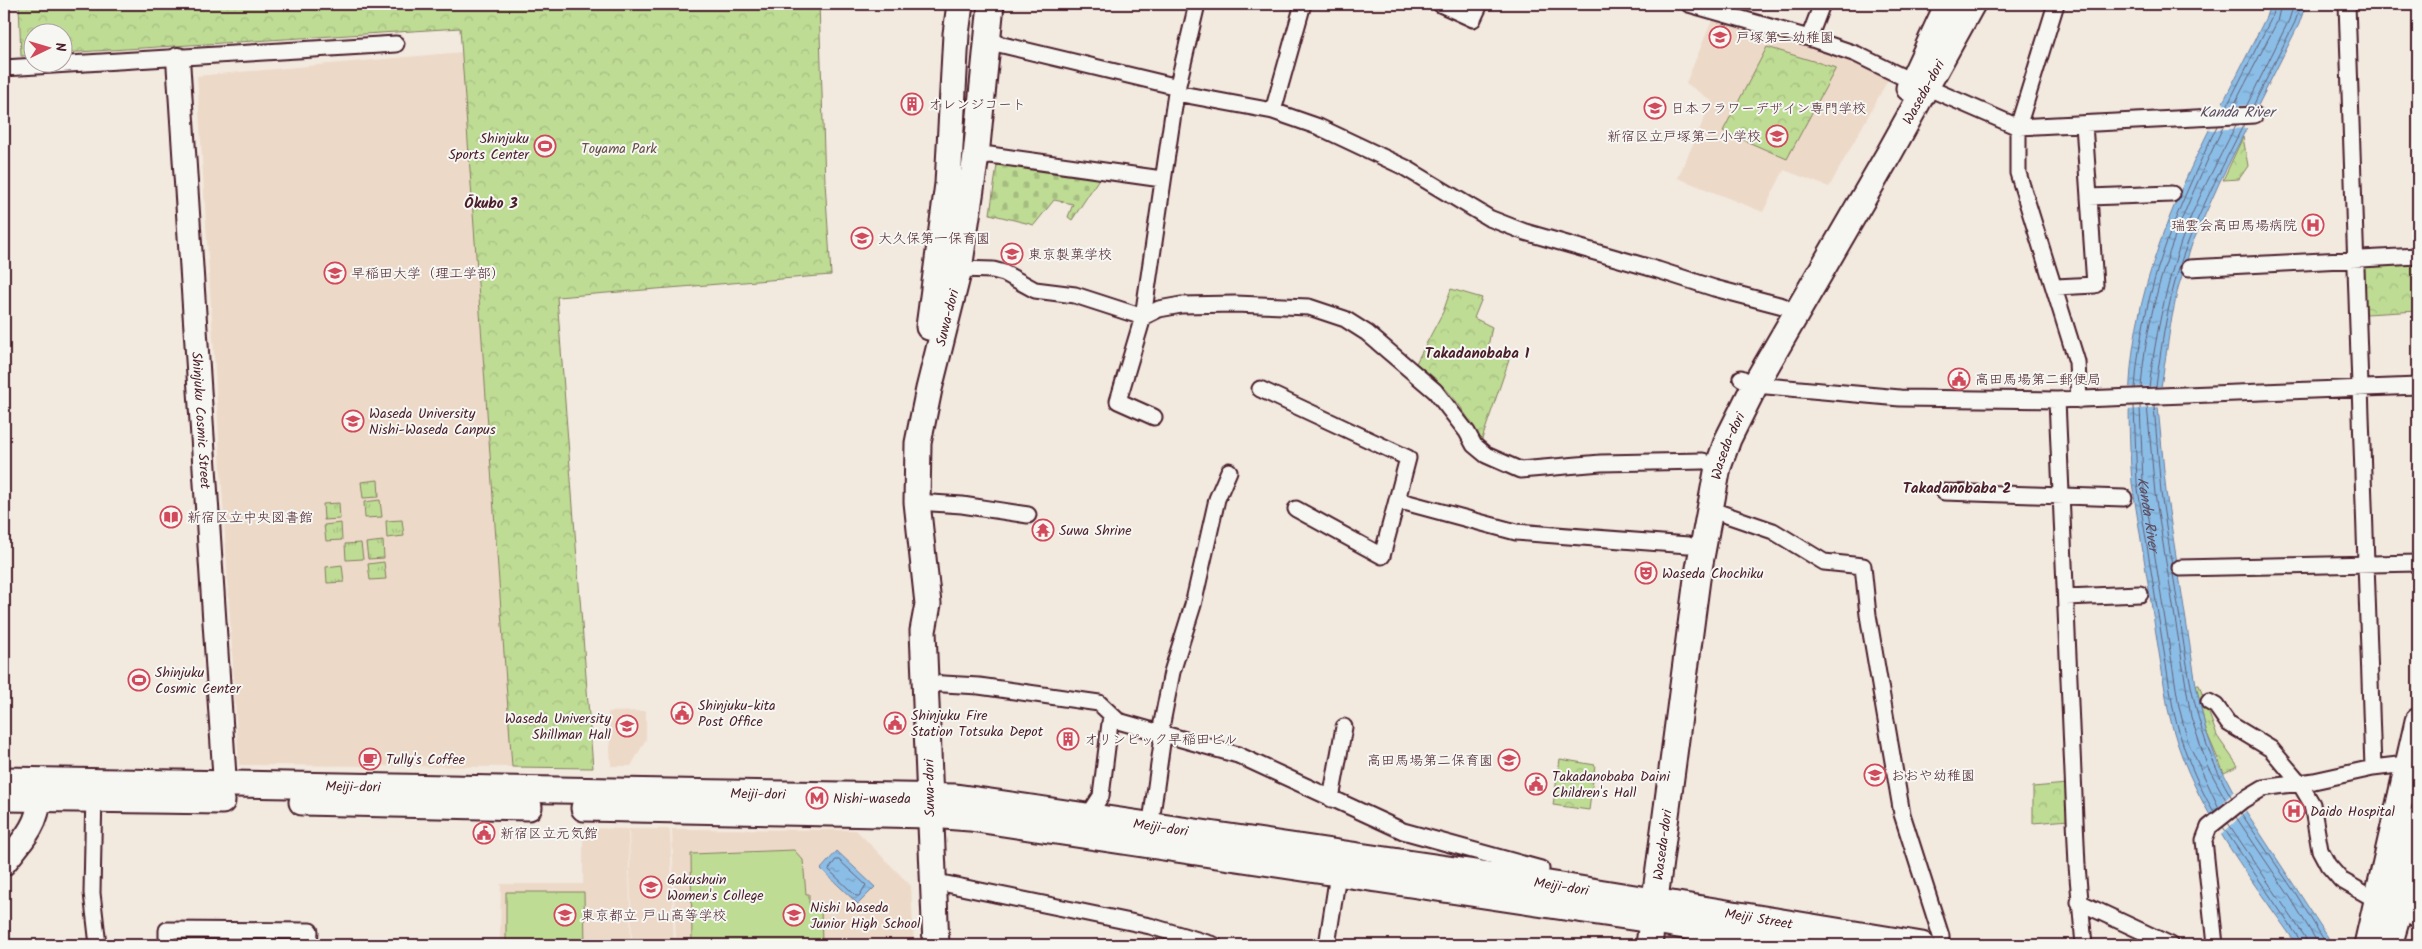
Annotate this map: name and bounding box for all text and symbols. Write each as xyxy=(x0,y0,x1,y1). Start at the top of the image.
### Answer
north arrow xyxy=(22,22,72,72)
school or university icon: 戸塚第二幼稚園 xyxy=(1708,25,1732,49)
place label: 戸塚第二幼稚園 xyxy=(1736,27,1834,49)
text: N xyxy=(49,42,71,52)
street label: Waseda-dori xyxy=(1897,56,1951,129)
building icon: オレンジコート xyxy=(900,92,924,116)
place label: オレンジコート xyxy=(928,94,1026,116)
school or university icon: 日本フラワーデザイン専門学校 xyxy=(1643,96,1667,120)
place label: 日本フラワーデザイン専門学校 xyxy=(1671,98,1866,120)
water label: Kanda River xyxy=(2200,101,2277,125)
school or university icon: 新宿区立戸塚第二小学校 xyxy=(1765,124,1789,148)
place label: 新宿区立戸塚第二小学校 xyxy=(1607,126,1761,148)
place label: Shinjuku Sports Center xyxy=(448,128,530,166)
sports icon: Shinjuku Sports Center xyxy=(533,134,557,158)
park label: Toyama Park xyxy=(581,138,657,160)
district label: Ōkubo 3 xyxy=(464,192,518,216)
hospital icon: 瑞雲会高田馬場病院 xyxy=(2301,213,2325,237)
place label: 瑞雲会高田馬場病院 xyxy=(2171,215,2297,237)
school or university icon: 大久保第一保育園 xyxy=(850,226,874,250)
place label: 大久保第一保育園 xyxy=(878,228,990,250)
school or university icon: 東京製菓学校 xyxy=(1000,242,1024,266)
place label: 東京製菓学校 xyxy=(1028,244,1112,266)
school or university icon: 早稲田大学（理工学部） xyxy=(323,261,347,285)
place label: 早稲田大学（理工学部） xyxy=(351,263,505,285)
street label: Suwa-dori xyxy=(930,286,966,349)
district label: Takadanobaba 1 xyxy=(1425,342,1530,366)
street label: Shinjuku Cosmic Street xyxy=(185,351,216,490)
public building icon: 高田馬場第二郵便局 xyxy=(1947,367,1971,391)
place label: 高田馬場第二郵便局 xyxy=(1975,369,2101,391)
place label: Waseda University Nishi-Waseda Canpus xyxy=(369,403,496,441)
street label: Waseda-dori xyxy=(1706,408,1752,482)
school or university icon: Waseda University Nishi-Waseda Canpus xyxy=(341,409,365,433)
district label: Takadanobaba 2 xyxy=(1903,477,2012,501)
water label: Kanda River xyxy=(2130,477,2165,557)
library icon: 新宿区立中央図書館 xyxy=(159,505,183,529)
place label: 新宿区立中央図書館 xyxy=(187,507,313,529)
temple icon: Suwa Shrine xyxy=(1031,518,1055,542)
place label: Suwa Shrine xyxy=(1059,520,1132,542)
theatre icon: Waseda Chochiku xyxy=(1634,561,1658,585)
place label: Waseda Chochiku xyxy=(1662,563,1764,585)
place label: Shinjuku Cosmic Center xyxy=(155,662,242,700)
sports icon: Shinjuku Cosmic Center xyxy=(127,668,151,692)
place label: Shinjuku-kita Post Office xyxy=(698,695,776,733)
public building icon: Shinjuku-kita Post Office xyxy=(670,701,694,725)
place label: Shinjuku Fire Station Totsuka Depot xyxy=(911,705,1044,743)
place label: Waseda University Shillman Hall xyxy=(505,708,612,746)
public building icon: Shinjuku Fire Station Totsuka Depot xyxy=(883,711,907,735)
school or university icon: Waseda University Shillman Hall xyxy=(615,714,639,738)
building icon: オリンピック早稲田ビル xyxy=(1056,727,1080,751)
place label: オリンピック早稲田ビル xyxy=(1084,729,1238,751)
cafe icon: Tully's Coffee xyxy=(358,747,382,771)
school or university icon: 高田馬場第二保育園 xyxy=(1497,748,1521,772)
place label: Tully's Coffee xyxy=(386,749,466,771)
place label: 高田馬場第二保育園 xyxy=(1367,750,1493,772)
street label: Suwa-dori xyxy=(918,758,942,817)
school or university icon: おおや幼稚園 xyxy=(1863,763,1887,787)
place label: おおや幼稚園 xyxy=(1891,765,1975,787)
place label: Takadanobaba Daini Children's Hall xyxy=(1552,766,1670,804)
public building icon: Takadanobaba Daini Children's Hall xyxy=(1524,772,1548,796)
street label: Meiji-dori xyxy=(325,776,381,799)
street label: Meiji-dori xyxy=(730,783,786,806)
metro station icon: Nishi-waseda xyxy=(805,786,829,810)
place label: Nishi-waseda xyxy=(833,788,911,810)
hospital icon: Daido Hospital xyxy=(2282,799,2306,823)
place label: Daido Hospital xyxy=(2310,801,2396,823)
street label: Waseda-dori xyxy=(1648,808,1679,882)
street label: Meiji-dori xyxy=(1132,813,1190,843)
public building icon: 新宿区立元気館 xyxy=(472,821,496,845)
place label: 新宿区立元気館 xyxy=(500,823,598,845)
place label: Gakushuin Women's College xyxy=(667,869,764,907)
street label: Meiji-dori xyxy=(1532,872,1591,902)
school or university icon: Gakushuin Women's College xyxy=(639,875,663,899)
place label: Nishi Waseda Junior High School xyxy=(810,897,921,935)
school or university icon: 東京都立 戸山高等学校 xyxy=(553,903,577,927)
school or university icon: Nishi Waseda Junior High School xyxy=(782,903,806,927)
street label: Meiji Street xyxy=(1723,903,1795,936)
place label: 東京都立 戸山高等学校 xyxy=(581,905,727,927)

